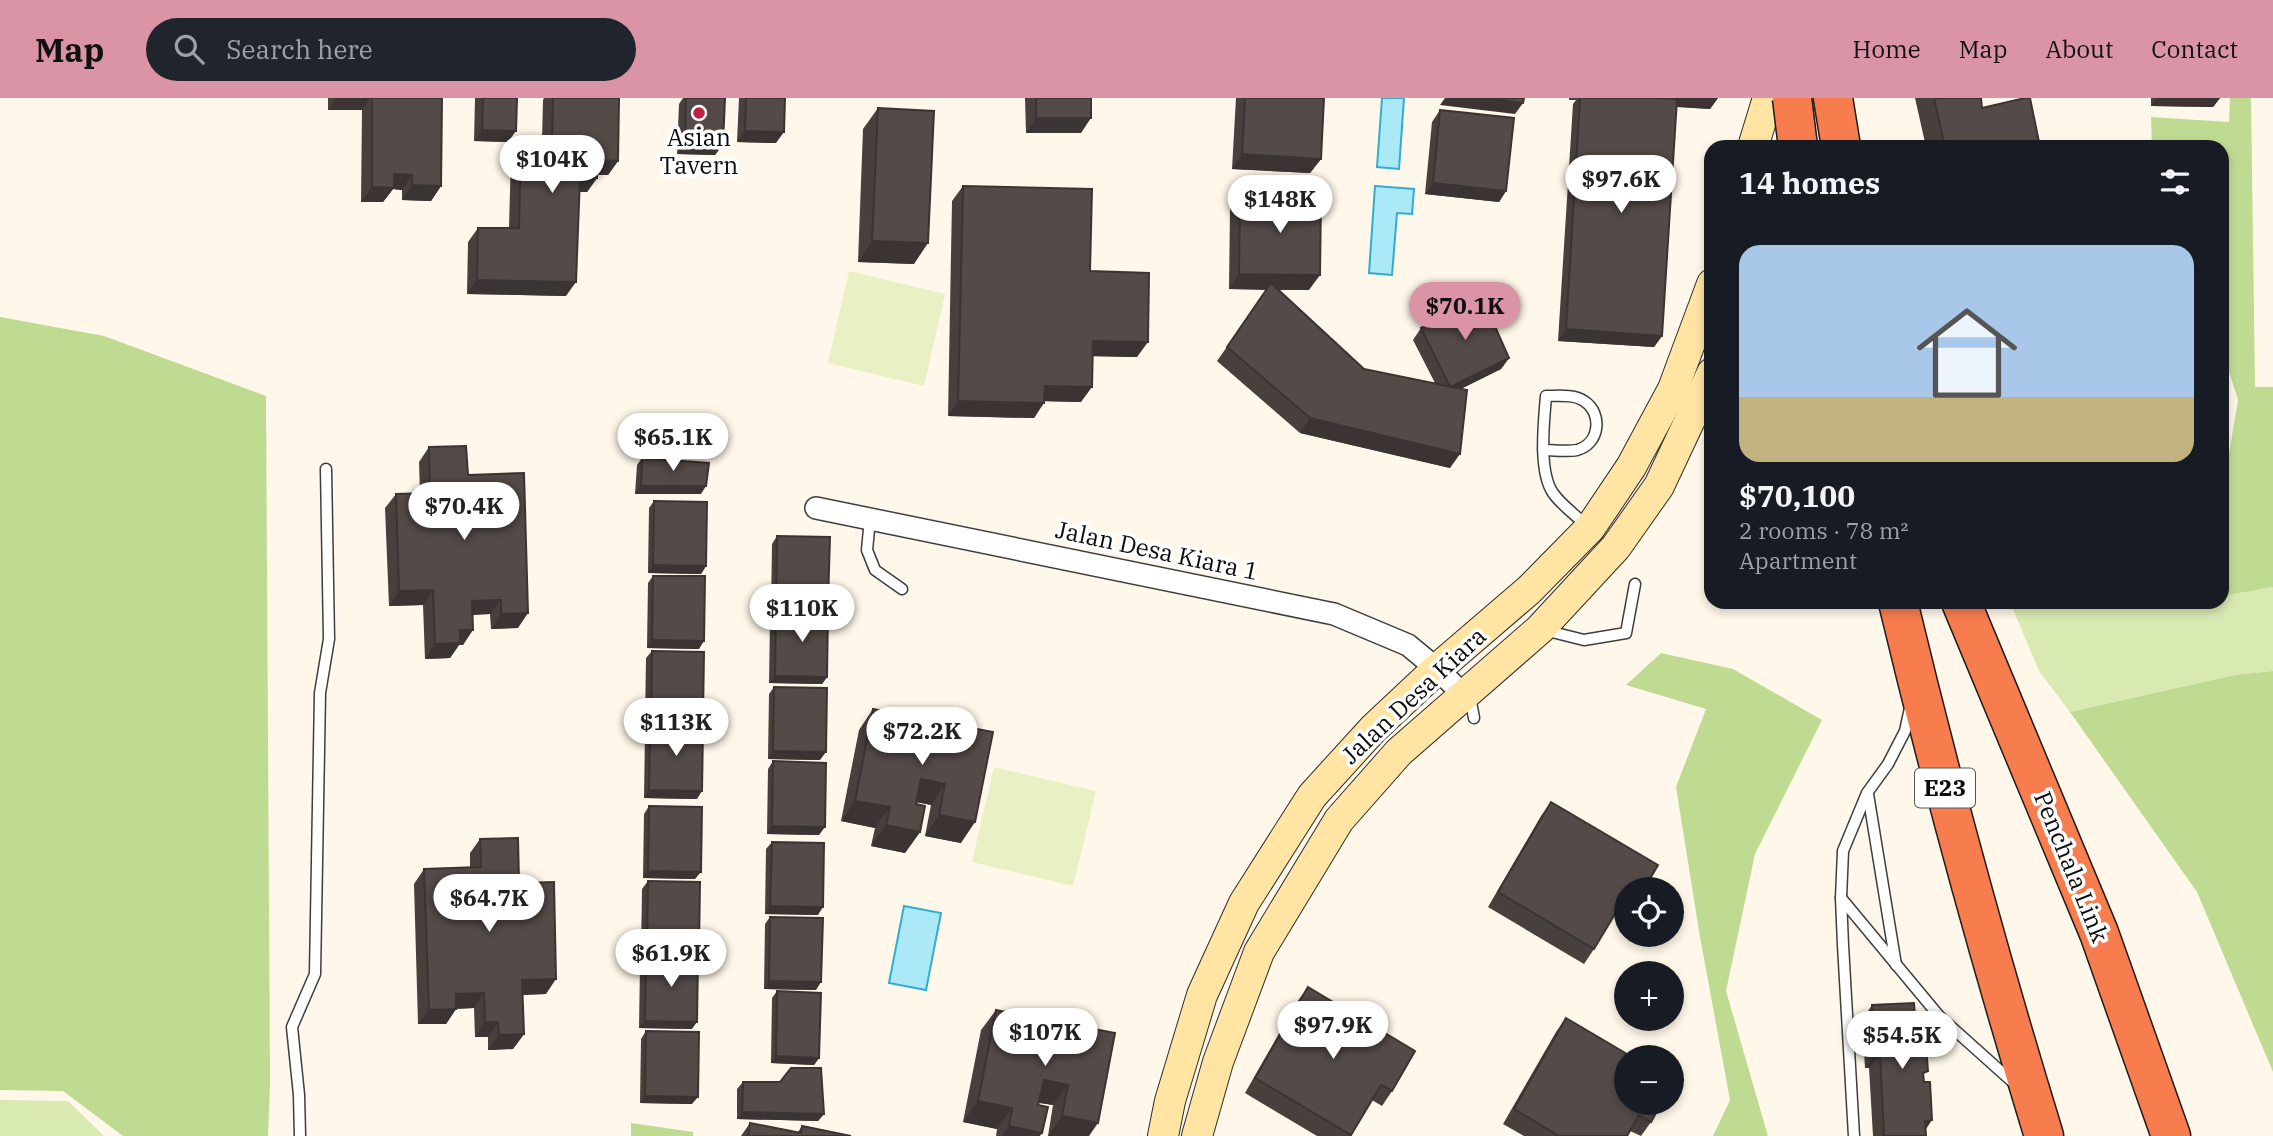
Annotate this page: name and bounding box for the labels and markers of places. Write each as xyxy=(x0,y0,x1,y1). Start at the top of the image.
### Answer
marker: Asian Tavern xyxy=(691,105,707,121)
place label: Asian Tavern xyxy=(660,121,738,181)
pin: $104K xyxy=(503,136,601,195)
pin: $97.6K xyxy=(1564,156,1678,215)
pin: $148K xyxy=(1231,176,1329,235)
pin: $70.1K xyxy=(1408,282,1522,342)
pin: $65.1K xyxy=(616,414,730,473)
pin: $70.4K xyxy=(407,482,521,542)
pin: $110K xyxy=(753,584,851,644)
pin: $113K xyxy=(627,698,725,758)
pin: $72.2K xyxy=(865,708,979,767)
pin: $64.7K xyxy=(432,874,546,934)
pin: $61.9K xyxy=(614,930,728,989)
pin: $97.9K xyxy=(1276,1002,1390,1061)
pin: $107K xyxy=(996,1009,1094,1068)
pin: $54.5K xyxy=(1845,1012,1959,1071)

